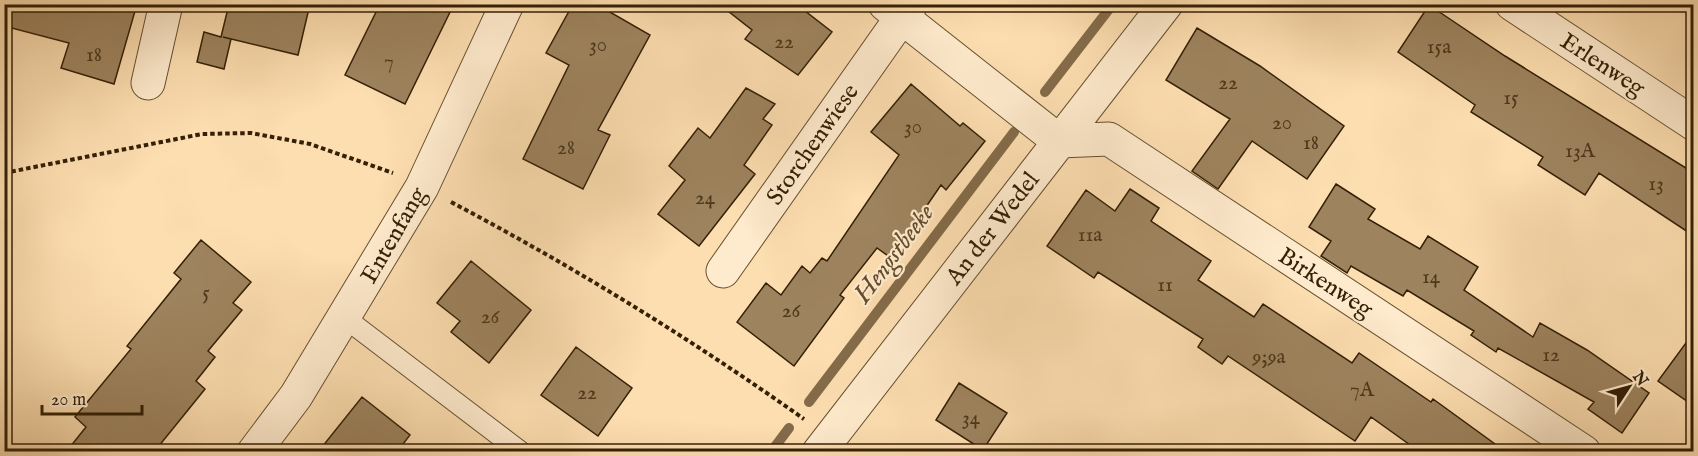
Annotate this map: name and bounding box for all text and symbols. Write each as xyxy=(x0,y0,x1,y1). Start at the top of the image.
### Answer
street label: Erlenweg xyxy=(1554,26,1651,105)
house number: 22 xyxy=(774,29,794,56)
house number: 30 xyxy=(589,32,607,59)
house number: 15a xyxy=(1427,34,1452,61)
house number: 18 xyxy=(86,42,102,69)
house number: 7 xyxy=(384,49,394,76)
house number: 22 xyxy=(1218,70,1238,97)
street label: Storchenwiese xyxy=(760,78,866,212)
house number: 15 xyxy=(1503,85,1519,112)
house number: 20 xyxy=(1272,110,1292,137)
house number: 30 xyxy=(904,114,922,141)
house number: 18 xyxy=(1303,130,1319,157)
house number: 28 xyxy=(557,135,575,162)
house number: 13A xyxy=(1565,138,1596,165)
street label: An der Wedel xyxy=(939,166,1047,293)
house number: 13 xyxy=(1648,171,1664,198)
street label: Entenfang xyxy=(354,181,435,290)
house number: 24 xyxy=(695,185,716,212)
water label: Hengstbeeke xyxy=(846,198,943,311)
house number: 11a xyxy=(1078,222,1103,249)
street label: Birkenweg xyxy=(1272,241,1379,326)
house number: 14 xyxy=(1422,264,1441,291)
house number: 11 xyxy=(1157,272,1173,299)
house number: 5 xyxy=(202,280,210,307)
house number: 26 xyxy=(782,298,801,325)
house number: 26 xyxy=(481,304,500,331)
house number: 12 xyxy=(1542,342,1560,369)
house number: 9;9a xyxy=(1251,344,1287,371)
north arrow xyxy=(1599,357,1659,417)
text: N xyxy=(1627,367,1652,391)
house number: 7A xyxy=(1350,377,1375,404)
scale bar xyxy=(42,378,142,416)
house number: 22 xyxy=(577,380,597,407)
text: 20 m xyxy=(51,389,86,412)
house number: 34 xyxy=(962,405,981,432)

